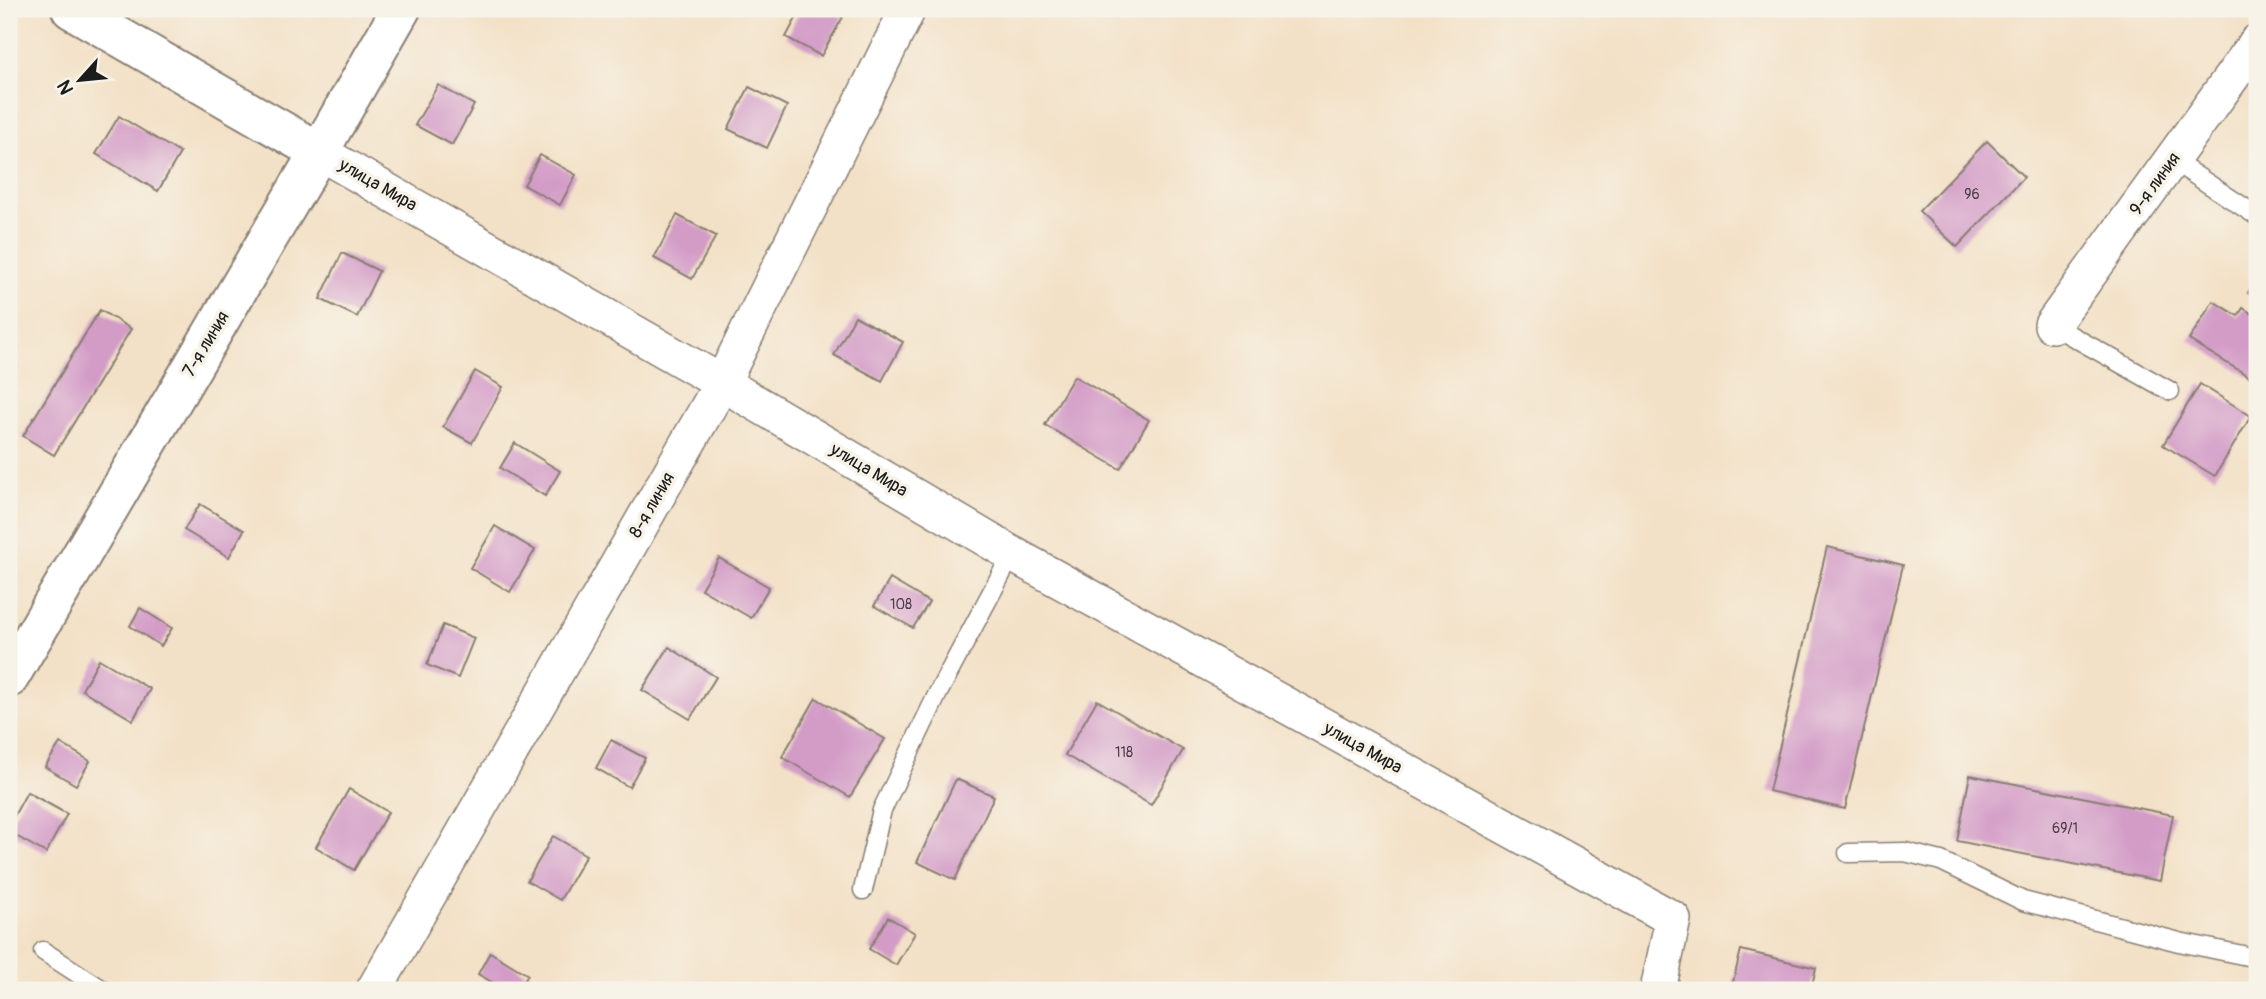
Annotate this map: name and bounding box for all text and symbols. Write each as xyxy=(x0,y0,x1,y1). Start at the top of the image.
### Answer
north arrow xyxy=(46,46,116,116)
text: N xyxy=(52,76,79,98)
street label: 9-я линия xyxy=(2124,148,2186,220)
street label: улица Мира xyxy=(334,153,421,217)
house number: 96 xyxy=(1964,186,1980,203)
street label: 7-я линия xyxy=(177,307,235,381)
street label: улица Мира xyxy=(825,437,912,502)
street label: 8-я линия xyxy=(624,468,680,542)
house number: 108 xyxy=(890,596,912,613)
street label: улица Мира xyxy=(1319,716,1406,779)
house number: 118 xyxy=(1115,744,1133,761)
house number: 69/1 xyxy=(2052,820,2078,837)

